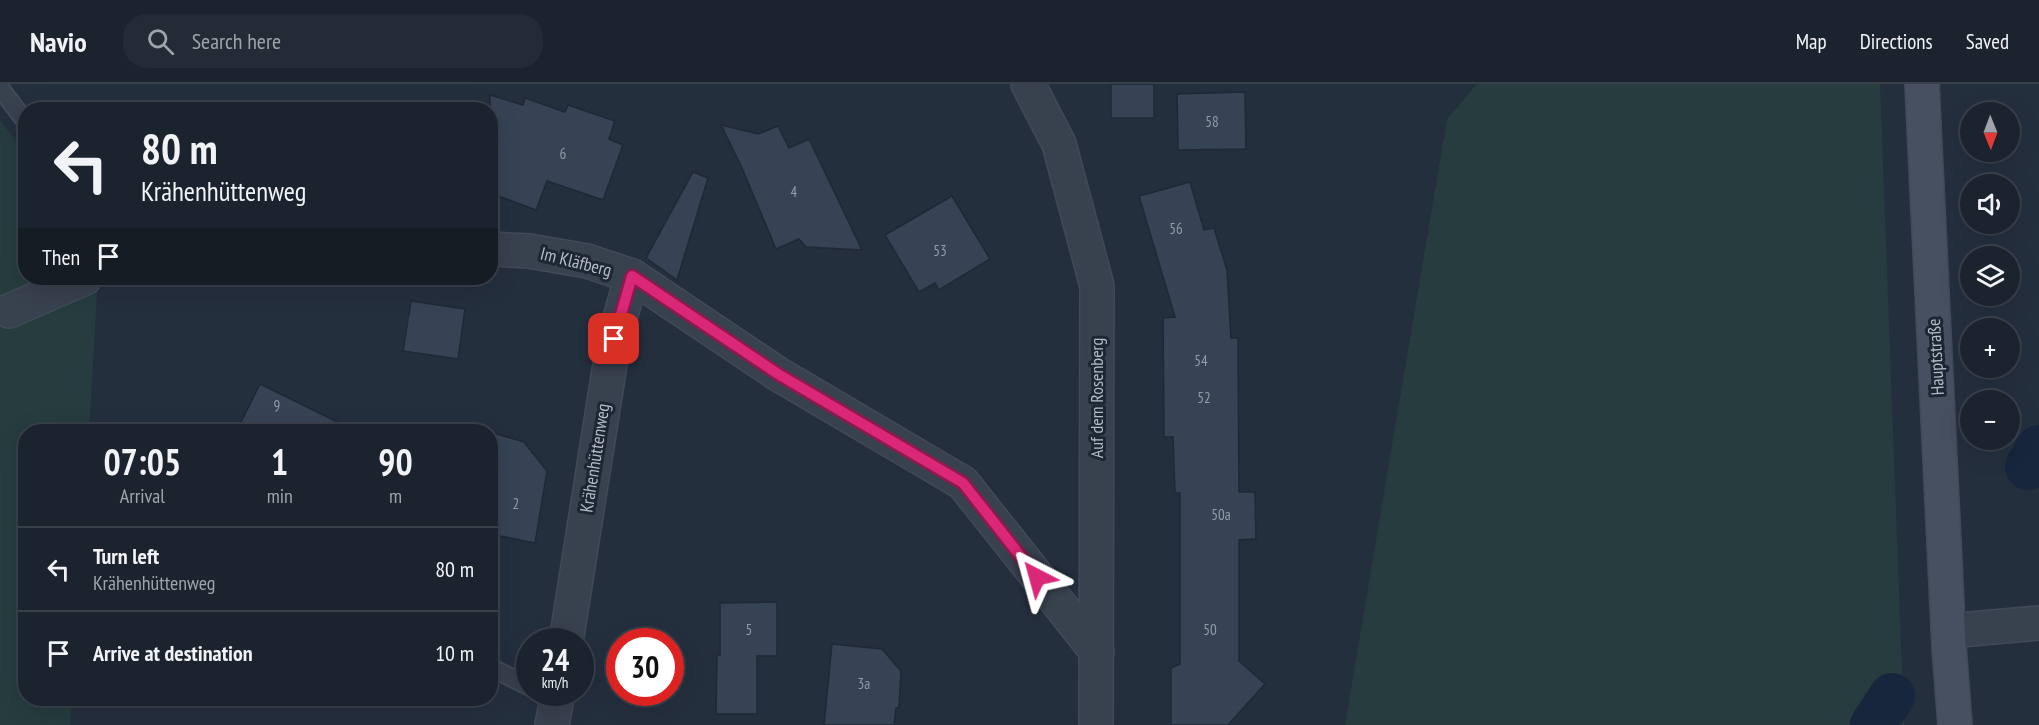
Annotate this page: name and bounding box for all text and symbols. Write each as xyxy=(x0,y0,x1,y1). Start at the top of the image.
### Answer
search box xyxy=(123,14,543,68)
text: Navio xyxy=(30,23,87,60)
icon: search xyxy=(144,25,177,58)
text: Search here xyxy=(192,27,281,55)
text: Map xyxy=(1796,28,1827,55)
text: Directions xyxy=(1860,28,1933,55)
text: Saved xyxy=(1966,28,2009,55)
north arrow xyxy=(1960,102,2020,162)
map controls xyxy=(1960,102,2020,450)
house number: 58 xyxy=(1205,112,1219,131)
text: 80 m xyxy=(141,121,218,176)
icon: left xyxy=(42,126,120,204)
house number: 6 xyxy=(560,144,567,163)
text: Krähenhüttenweg xyxy=(141,174,306,208)
button: sound xyxy=(1960,174,2020,234)
house number: 4 xyxy=(791,182,798,201)
house number: 56 xyxy=(1169,219,1183,238)
icon: arrive xyxy=(92,240,125,273)
house number: 53 xyxy=(933,241,947,260)
street label: Im Kläfberg xyxy=(538,242,614,281)
text: Then xyxy=(42,243,80,271)
button: layers xyxy=(1960,246,2020,306)
pin xyxy=(588,313,639,364)
street label: Hauptstraße xyxy=(1922,318,1949,396)
button: + xyxy=(1960,318,2020,378)
icon: arrive xyxy=(597,322,630,355)
street label: Auf dem Rosenberg xyxy=(1085,338,1108,458)
house number: 54 xyxy=(1194,351,1208,370)
house number: 52 xyxy=(1197,388,1211,407)
button: − xyxy=(1960,390,2020,450)
house number: 9 xyxy=(274,396,280,415)
street label: Krähenhüttenweg xyxy=(575,402,614,514)
text: 07:05 xyxy=(103,438,181,485)
text: 1 xyxy=(271,438,288,485)
text: 90 xyxy=(378,438,413,485)
text: Arrival xyxy=(120,483,165,509)
text: min xyxy=(267,483,293,509)
text: m xyxy=(389,483,402,509)
house number: 2 xyxy=(513,494,519,513)
house number: 50a xyxy=(1211,505,1231,524)
text: Turn left xyxy=(93,542,159,570)
position arrow xyxy=(1005,545,1069,609)
icon: left xyxy=(42,553,75,586)
text: 80 m xyxy=(435,555,474,583)
text: Krähenhüttenweg xyxy=(93,570,215,596)
house number: 5 xyxy=(746,620,752,639)
house number: 50 xyxy=(1203,620,1217,639)
speed limit sign: 30 xyxy=(606,628,684,706)
icon: arrive xyxy=(42,637,75,670)
text: Arrive at destination xyxy=(93,639,253,667)
text: 10 m xyxy=(435,639,474,667)
text: 24 xyxy=(541,640,569,679)
text: km/h xyxy=(542,673,568,692)
house number: 3a xyxy=(858,674,870,693)

